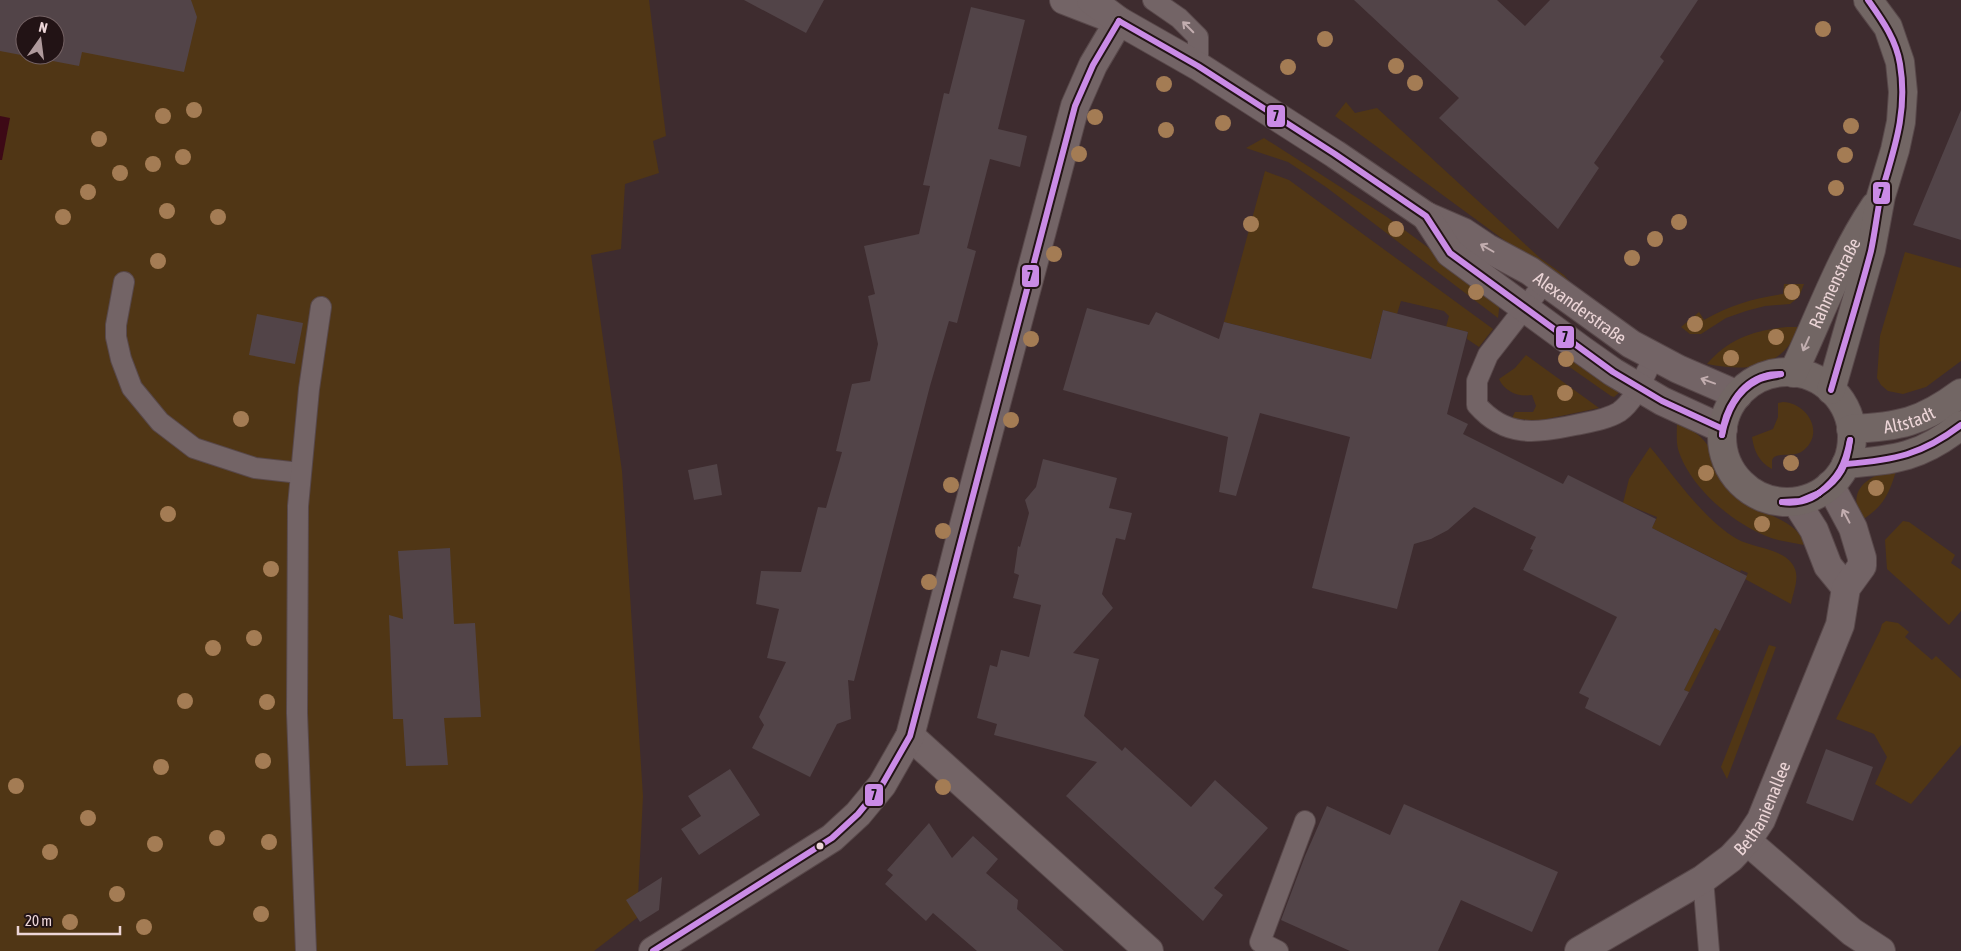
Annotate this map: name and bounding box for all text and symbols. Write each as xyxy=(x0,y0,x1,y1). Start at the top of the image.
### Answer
north arrow xyxy=(15,15,65,65)
text: N xyxy=(37,19,49,36)
one-way arrow xyxy=(1182,21,1194,33)
line badge: 7 xyxy=(1266,104,1286,128)
text: 7 xyxy=(1273,108,1279,124)
line badge: 7 xyxy=(1872,181,1891,205)
text: 7 xyxy=(1878,185,1884,201)
street label: Rahmenstraße xyxy=(1804,234,1864,331)
one-way arrow xyxy=(1481,242,1495,252)
line badge: 7 xyxy=(1021,264,1040,288)
street label: Alexanderstraße xyxy=(1530,267,1631,348)
text: 7 xyxy=(1027,268,1033,284)
line badge: 7 xyxy=(1555,325,1575,349)
text: 7 xyxy=(1562,329,1568,345)
one-way arrow xyxy=(1801,336,1811,351)
one-way arrow xyxy=(1701,376,1716,386)
street label: Altstadt xyxy=(1882,402,1938,437)
one-way arrow xyxy=(1841,509,1850,524)
street label: Bethanienallee xyxy=(1729,758,1794,859)
line badge: 7 xyxy=(864,783,884,807)
text: 7 xyxy=(871,787,877,803)
unlabelled marker xyxy=(815,841,825,851)
scale bar xyxy=(18,904,120,936)
text: 20 m xyxy=(25,912,52,929)

